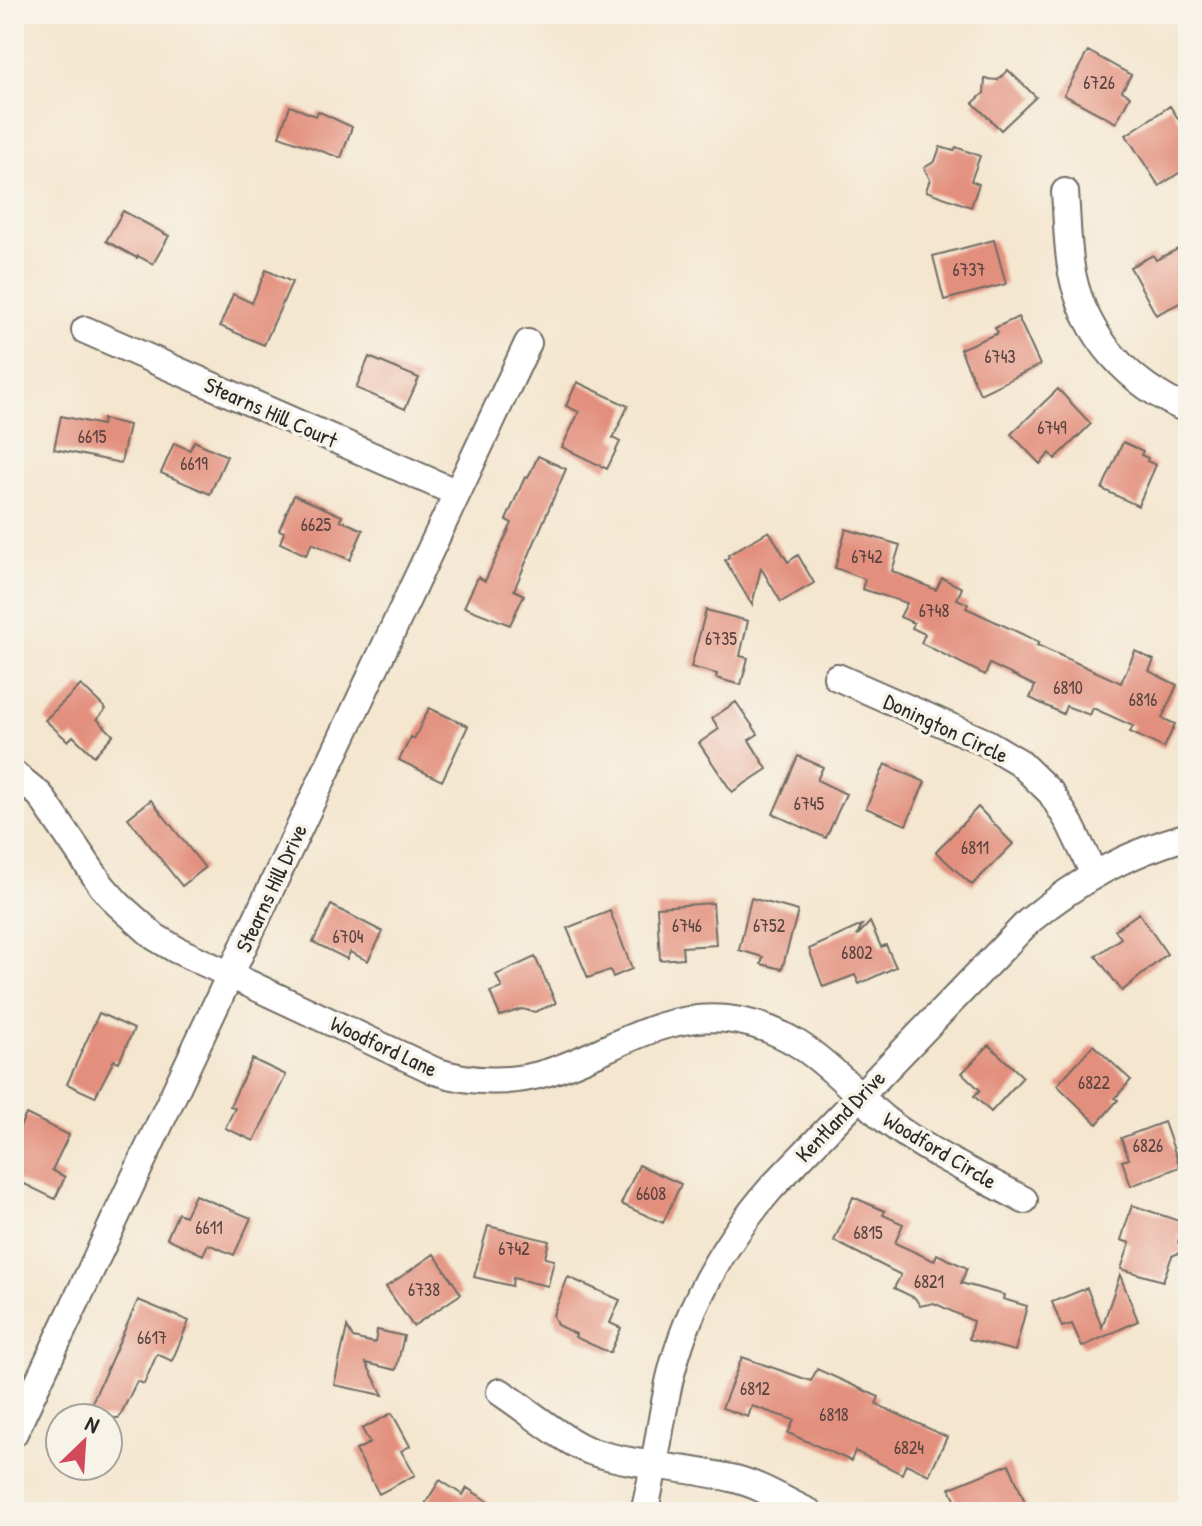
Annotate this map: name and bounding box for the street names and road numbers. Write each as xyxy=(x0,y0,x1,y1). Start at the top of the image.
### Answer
street label: Stearns Hill Court xyxy=(200,369,343,455)
street label: Donington Circle xyxy=(879,686,1013,770)
street label: Stearns Hill Drive xyxy=(228,819,314,957)
street label: Woodford Lane xyxy=(326,1008,442,1084)
street label: Kentland Drive xyxy=(788,1063,892,1169)
street label: Woodford Circle xyxy=(878,1104,1003,1196)

